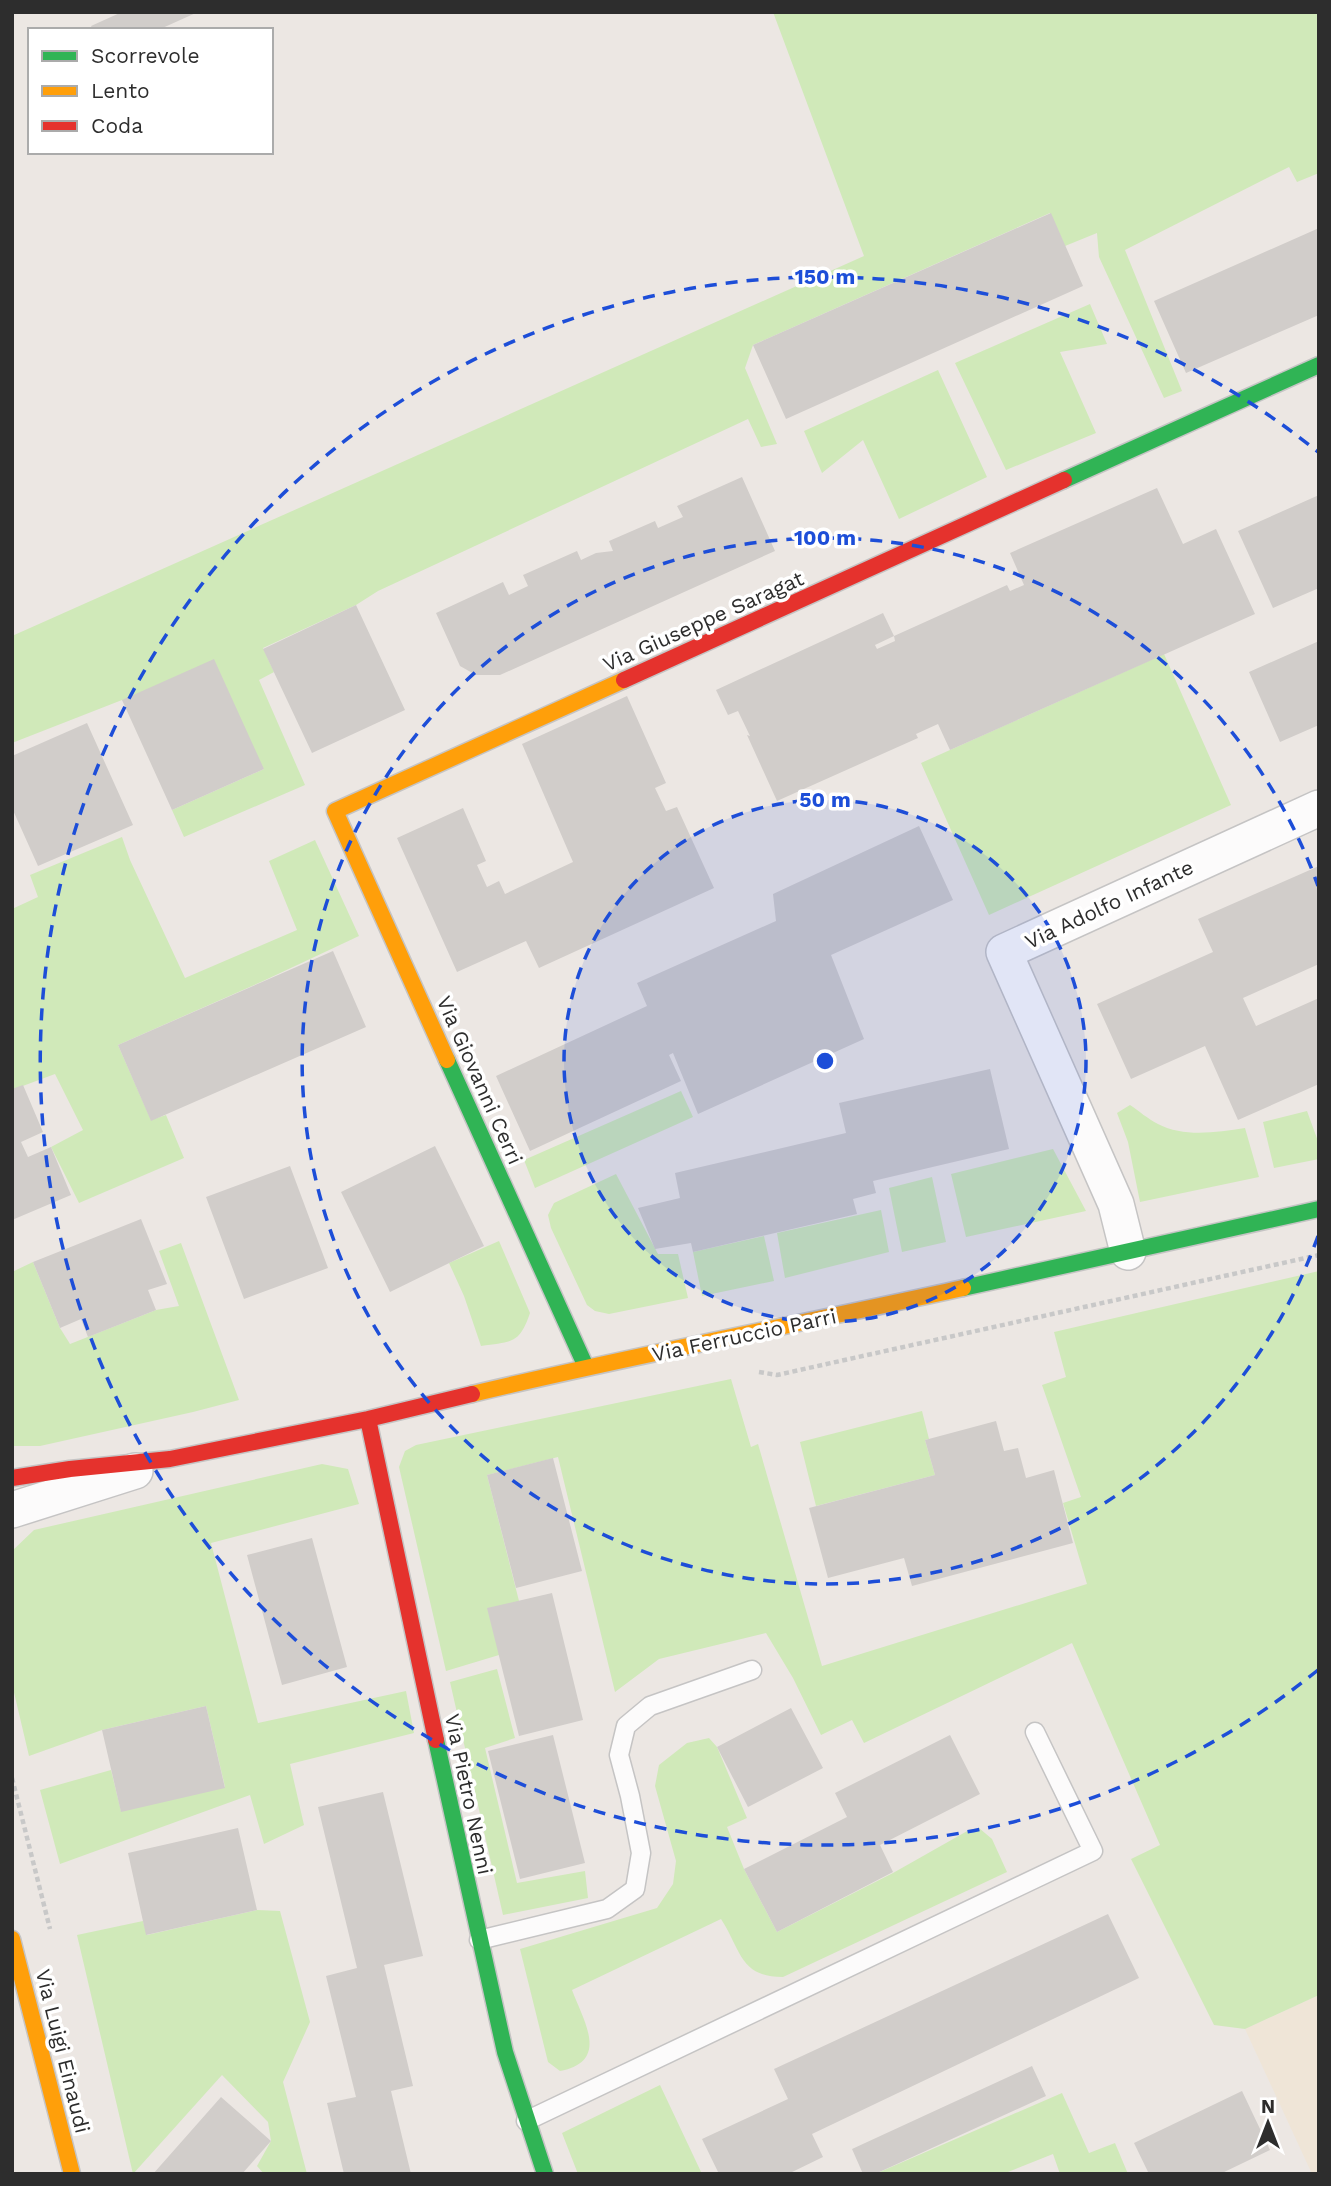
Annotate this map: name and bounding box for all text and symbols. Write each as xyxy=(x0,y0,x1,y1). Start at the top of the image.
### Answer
legend xyxy=(28,28,273,154)
text: Scorrevole xyxy=(91,43,200,68)
text: Lento xyxy=(91,78,150,103)
text: Coda xyxy=(91,113,143,138)
text: 150 m xyxy=(795,264,855,289)
text: 100 m xyxy=(794,525,856,550)
street label: Via Giuseppe Saragat xyxy=(599,565,807,677)
text: 50 m xyxy=(799,787,851,812)
street label: Via Adolfo Infante xyxy=(1021,854,1197,954)
street label: Via Giovanni Cerri xyxy=(432,992,528,1168)
centre of rings xyxy=(813,1049,837,1073)
street label: Via Ferruccio Parri xyxy=(649,1303,839,1367)
street label: Via Pietro Nenni xyxy=(440,1711,498,1877)
street label: Via Luigi Einaudi xyxy=(31,1966,95,2136)
north arrow xyxy=(1233,2088,1303,2158)
text: N xyxy=(1261,2095,1275,2118)

